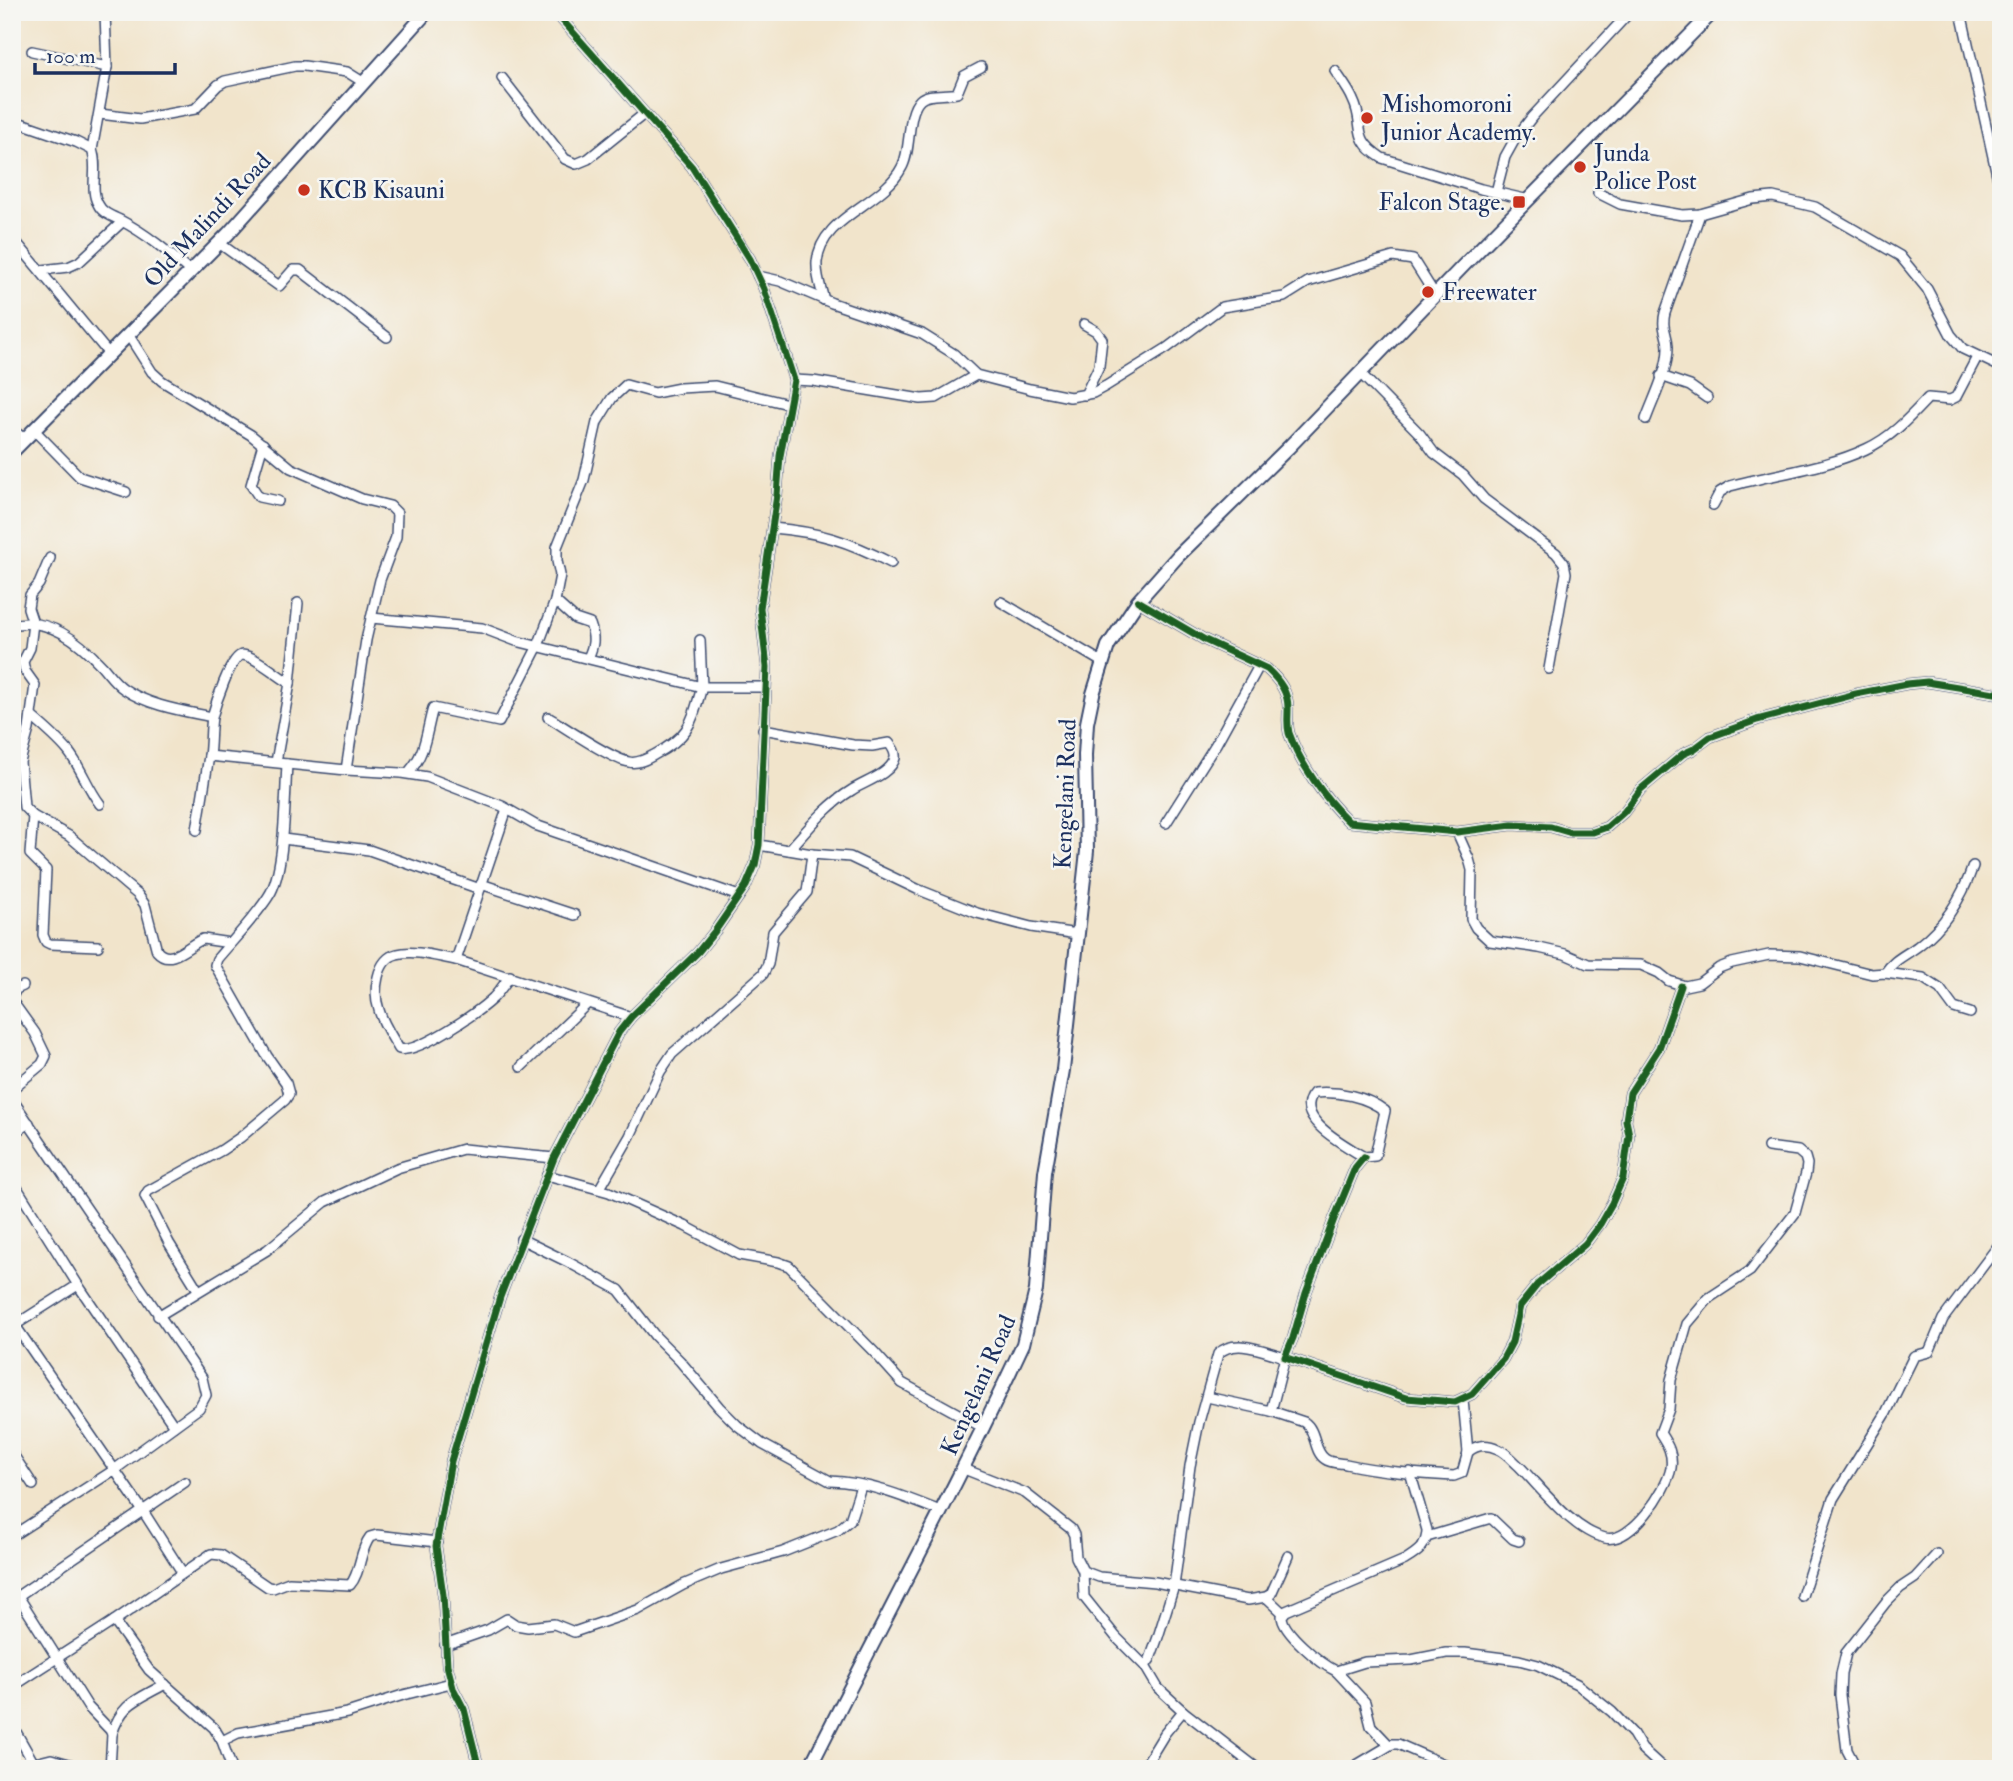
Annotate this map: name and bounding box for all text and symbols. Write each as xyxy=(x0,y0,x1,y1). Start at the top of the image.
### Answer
scale bar xyxy=(35,32,175,76)
text: 100 m xyxy=(46,43,96,70)
place label: Mishomoroni Junior Academy. xyxy=(1380,89,1536,148)
marker: Mishomoroni Junior Academy. xyxy=(1359,110,1375,126)
place label: Junda Police Post xyxy=(1593,138,1697,197)
street label: Old Malindi Road xyxy=(137,146,278,294)
marker: Junda Police Post xyxy=(1572,159,1588,175)
place label: KCB Kisauni xyxy=(318,175,445,206)
marker: KCB Kisauni xyxy=(296,182,312,198)
place label: Falcon Stage. xyxy=(1379,187,1505,218)
marker: Falcon Stage. xyxy=(1511,194,1527,210)
place label: Freewater xyxy=(1442,277,1537,308)
marker: Freewater xyxy=(1420,284,1436,300)
street label: Kengelani Road xyxy=(1047,718,1084,870)
street label: Kengelani Road xyxy=(934,1310,1023,1460)

